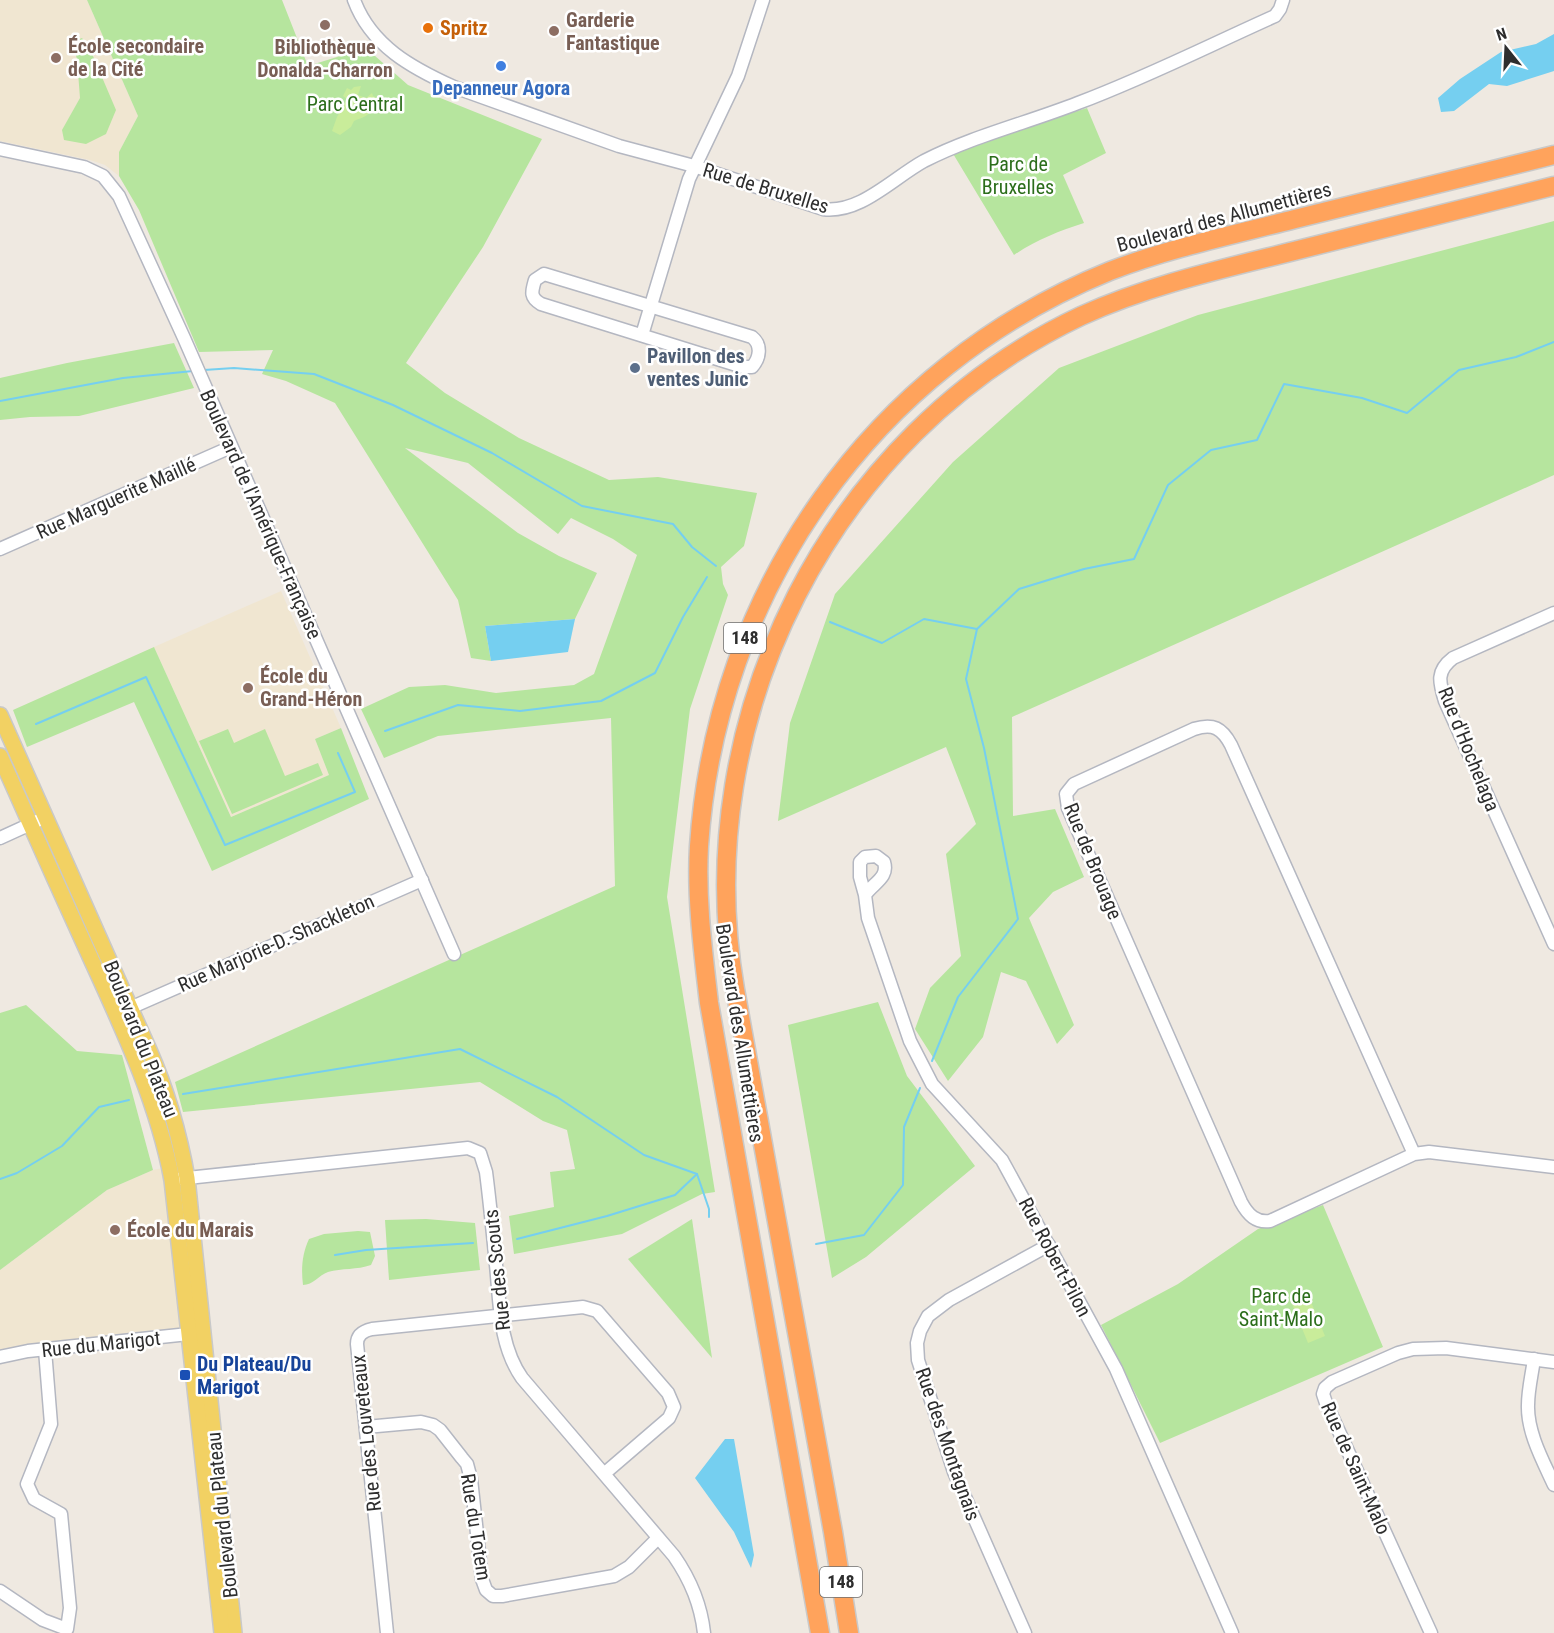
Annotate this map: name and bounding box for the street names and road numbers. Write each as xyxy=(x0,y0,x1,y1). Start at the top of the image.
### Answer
street label: Rue de Bruxelles xyxy=(700,157,832,219)
street label: Boulevard des Allumettières xyxy=(1114,177,1334,257)
street label: Boulevard de l'Amérique-Française xyxy=(195,386,327,642)
street label: Rue Marguerite Maillé xyxy=(32,452,200,544)
road number: 148 xyxy=(724,623,766,653)
street label: Rue d'Hochelaga xyxy=(1433,683,1505,815)
street label: Rue de Brouage xyxy=(1059,799,1127,923)
street label: Rue Marjorie-D.-Shackleton xyxy=(174,889,378,997)
street label: Boulevard des Allumettières xyxy=(711,922,769,1144)
street label: Boulevard du Plateau xyxy=(99,957,183,1121)
street label: Rue Robert-Pilon xyxy=(1014,1193,1096,1321)
street label: Rue des Scouts xyxy=(479,1208,515,1332)
street label: Rue du Marigot xyxy=(40,1326,162,1362)
street label: Rue des Louveteaux xyxy=(346,1353,386,1513)
street label: Rue des Montagnais xyxy=(911,1364,985,1524)
street label: Rue de Saint-Malo xyxy=(1316,1398,1396,1538)
street label: Boulevard du Plateau xyxy=(201,1431,243,1599)
street label: Rue du Totem xyxy=(456,1472,496,1582)
road number: 148 xyxy=(820,1567,862,1597)

